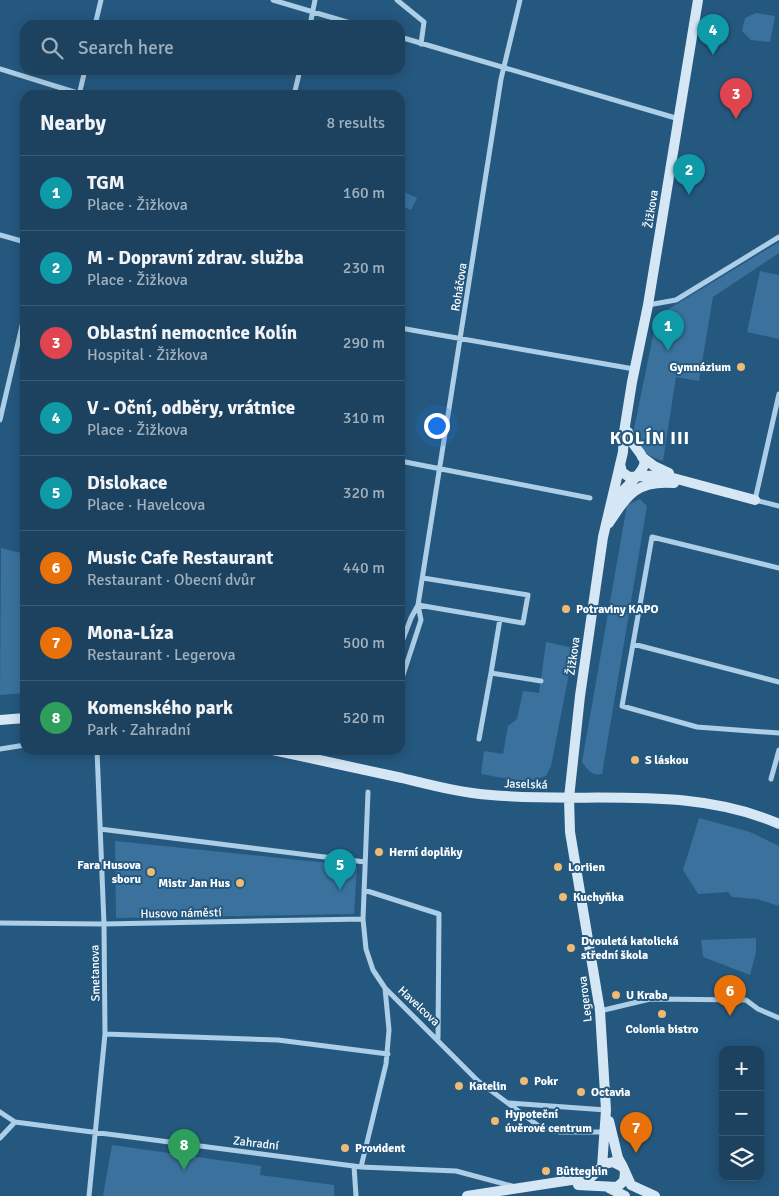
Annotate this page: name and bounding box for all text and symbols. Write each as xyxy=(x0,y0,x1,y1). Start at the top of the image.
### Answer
pin: 4 xyxy=(697,14,729,55)
search box xyxy=(20,20,405,75)
icon: search xyxy=(38,34,66,62)
text: Search here xyxy=(78,36,174,60)
pin: 3 xyxy=(720,78,752,119)
text: Nearby xyxy=(40,110,106,136)
text: 8 results xyxy=(326,113,385,133)
pin: 2 xyxy=(673,154,705,195)
text: TGM xyxy=(87,171,125,195)
text: 1 xyxy=(52,183,60,203)
text: 160 m xyxy=(343,183,385,203)
street label: Žižkova xyxy=(641,189,662,229)
text: Place · Žižkova xyxy=(87,195,188,215)
text: M - Dopravní zdrav. služba xyxy=(87,246,304,270)
text: 2 xyxy=(52,258,60,278)
text: 230 m xyxy=(343,258,385,278)
street label: Roháčova xyxy=(448,262,471,312)
text: Place · Žižkova xyxy=(87,270,188,290)
pin: 1 xyxy=(652,310,684,351)
text: Oblastní nemocnice Kolín xyxy=(87,321,297,345)
text: 3 xyxy=(52,333,60,353)
text: 290 m xyxy=(343,333,385,353)
text: Hospital · Žižkova xyxy=(87,345,208,365)
place label: Gymnázium xyxy=(670,360,731,375)
marker: Gymnázium xyxy=(735,361,747,373)
text: V - Oční, odběry, vrátnice xyxy=(87,396,295,420)
text: 4 xyxy=(52,408,60,428)
text: 310 m xyxy=(343,408,385,428)
your location xyxy=(424,413,450,439)
text: Place · Žižkova xyxy=(87,420,188,440)
district label: KOLÍN III xyxy=(610,427,690,449)
text: Dislokace xyxy=(87,471,167,495)
text: 5 xyxy=(52,483,60,503)
text: 320 m xyxy=(343,483,385,503)
text: Place · Havelcova xyxy=(87,495,205,515)
text: Music Cafe Restaurant xyxy=(87,546,273,570)
text: 6 xyxy=(52,558,60,578)
text: 440 m xyxy=(343,558,385,578)
text: Restaurant · Obecní dvůr xyxy=(87,570,256,590)
place label: Potraviny KAPO xyxy=(576,602,658,617)
marker: Potraviny KAPO xyxy=(560,603,572,615)
text: Mona-Líza xyxy=(87,621,174,645)
text: 7 xyxy=(52,633,60,653)
text: 500 m xyxy=(343,633,385,653)
street label: Žižkova xyxy=(563,636,584,676)
text: Restaurant · Legerova xyxy=(87,645,236,665)
text: Komenského park xyxy=(87,696,233,720)
text: 8 xyxy=(52,708,60,728)
text: 520 m xyxy=(343,708,385,728)
text: Park · Zahradní xyxy=(87,720,191,740)
place label: S láskou xyxy=(645,753,689,768)
marker: S láskou xyxy=(629,754,641,766)
street label: Jaselská xyxy=(504,776,548,793)
place label: Herní doplňky xyxy=(389,845,463,860)
marker: Herní doplňky xyxy=(373,846,385,858)
pin: 5 xyxy=(324,849,356,890)
place label: Fara Husova sboru xyxy=(77,858,141,887)
place label: Loriien xyxy=(568,860,606,875)
marker: Loriien xyxy=(552,861,564,873)
marker: Fara Husova sboru xyxy=(145,866,157,878)
place label: Mistr Jan Hus xyxy=(158,876,231,891)
marker: Mistr Jan Hus xyxy=(234,877,246,889)
place label: Kuchyňka xyxy=(573,890,624,905)
marker: Kuchyňka xyxy=(557,891,569,903)
street label: Husovo náměstí xyxy=(140,905,222,922)
place label: Dvouletá katolická střední škola xyxy=(581,934,679,963)
marker: Dvouletá katolická střední škola xyxy=(565,942,577,954)
street label: Smetanova xyxy=(88,945,103,1001)
street label: Legerova xyxy=(575,975,596,1023)
pin: 6 xyxy=(714,975,746,1016)
street label: Havelcova xyxy=(395,983,443,1030)
place label: U Kraba xyxy=(626,988,668,1003)
marker: U Kraba xyxy=(610,989,622,1001)
marker: Colonia bistro xyxy=(656,1008,668,1020)
place label: Colonia bistro xyxy=(625,1022,699,1037)
map controls xyxy=(719,1046,764,1181)
button: + xyxy=(719,1046,764,1091)
place label: Pokr xyxy=(534,1074,558,1089)
marker: Pokr xyxy=(518,1075,530,1087)
place label: Katelin xyxy=(469,1079,507,1094)
marker: Katelin xyxy=(453,1080,465,1092)
place label: Octavia xyxy=(591,1085,630,1100)
marker: Octavia xyxy=(575,1086,587,1098)
button: − xyxy=(719,1091,764,1136)
place label: Hypoteční úvěrové centrum xyxy=(505,1107,592,1136)
pin: 7 xyxy=(620,1112,652,1153)
marker: Hypoteční úvěrové centrum xyxy=(489,1115,501,1127)
pin: 8 xyxy=(168,1129,200,1170)
street label: Zahradní xyxy=(232,1133,280,1154)
button: layers xyxy=(719,1136,764,1181)
place label: Provident xyxy=(355,1141,406,1156)
marker: Provident xyxy=(339,1142,351,1154)
place label: Bûtteghin xyxy=(556,1164,608,1179)
marker: Bûtteghin xyxy=(540,1165,552,1177)

